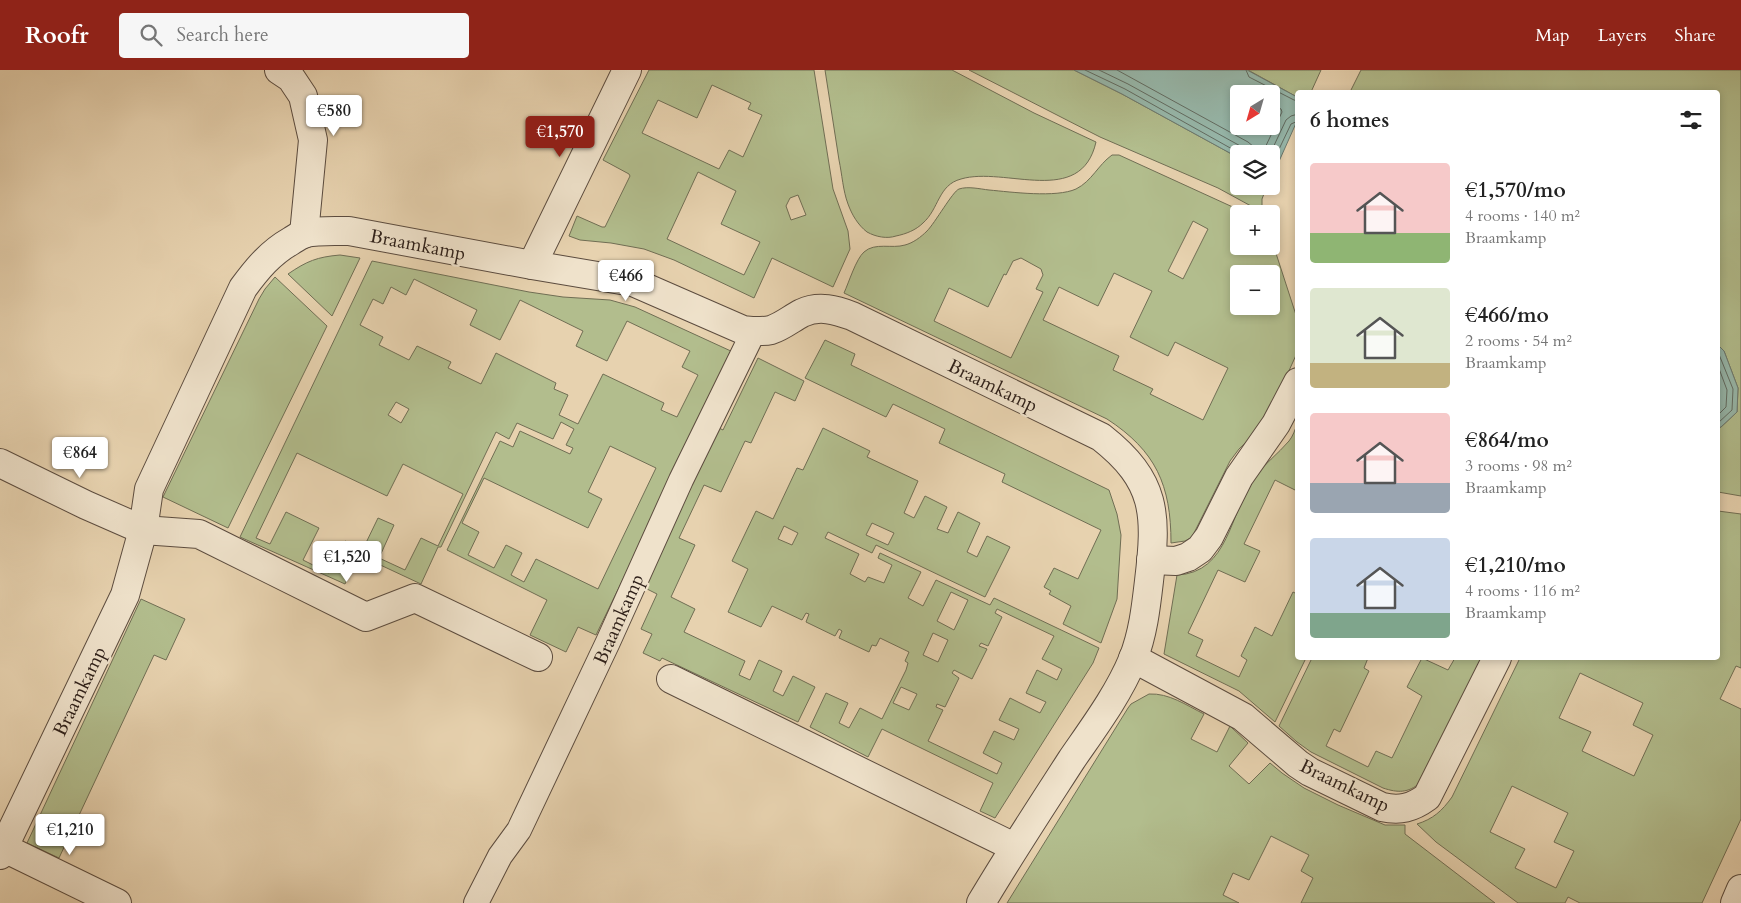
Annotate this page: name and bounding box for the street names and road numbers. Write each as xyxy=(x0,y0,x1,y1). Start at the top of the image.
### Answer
street label: Braamkamp xyxy=(368,223,468,267)
street label: Braamkamp xyxy=(943,353,1042,419)
street label: Braamkamp xyxy=(587,570,650,669)
street label: Braamkamp xyxy=(47,642,113,741)
street label: Braamkamp xyxy=(1295,753,1394,819)

